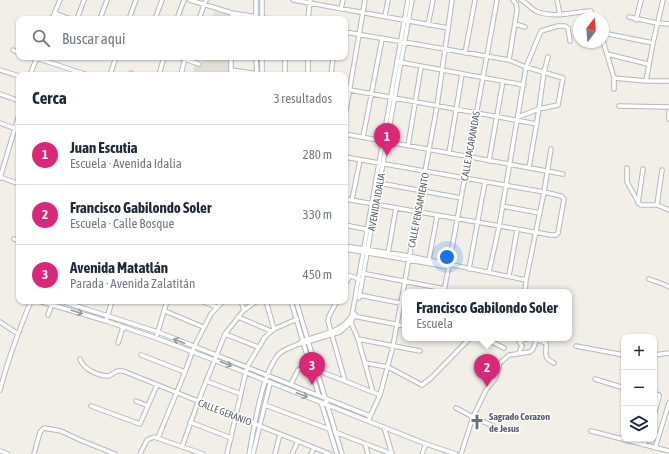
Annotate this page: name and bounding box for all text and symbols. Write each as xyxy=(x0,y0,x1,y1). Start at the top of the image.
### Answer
north arrow xyxy=(573,12,609,48)
search box xyxy=(16,16,348,60)
icon: search xyxy=(30,27,52,49)
text: Buscar aquí xyxy=(62,30,125,47)
text: Cerca xyxy=(32,88,67,108)
text: 3 resultados xyxy=(273,91,332,106)
street label: CALLE JACARANDAS xyxy=(459,110,482,182)
pin: 1 xyxy=(374,123,400,156)
text: Juan Escutia xyxy=(70,139,138,156)
text: 1 xyxy=(42,147,48,162)
text: 280 m xyxy=(303,147,332,162)
text: Escuela · Avenida Idalia xyxy=(70,156,182,171)
street label: CALLE PENSAMIENTO xyxy=(406,171,431,249)
street label: AVENIDA IDALIA xyxy=(366,172,387,232)
text: Francisco Gabilondo Soler xyxy=(70,199,211,216)
text: 2 xyxy=(42,207,48,222)
text: 330 m xyxy=(303,207,332,222)
text: Escuela · Calle Bosque xyxy=(70,216,175,231)
your location xyxy=(437,247,457,267)
text: Avenida Matatlán xyxy=(70,259,168,276)
text: 3 xyxy=(42,267,48,282)
text: 450 m xyxy=(303,267,332,282)
text: Parada · Avenida Zalatitán xyxy=(70,276,195,291)
popup xyxy=(402,289,572,341)
text: Francisco Gabilondo Soler xyxy=(416,299,558,316)
one-way arrow xyxy=(70,309,83,316)
text: Escuela xyxy=(416,316,453,331)
map controls xyxy=(621,334,657,442)
button: + xyxy=(621,334,657,370)
one-way arrow xyxy=(174,337,186,344)
pin: 3 xyxy=(299,352,325,385)
pin: 2 xyxy=(474,354,500,387)
one-way arrow xyxy=(219,361,231,369)
button: − xyxy=(621,370,657,406)
one-way arrow xyxy=(295,391,307,399)
street label: CALLE GERANIO xyxy=(196,397,253,428)
button: layers xyxy=(621,406,657,442)
place label: Sagrado Corazon de Jesus xyxy=(489,411,550,434)
church icon: Sagrado Corazon de Jesus xyxy=(468,413,486,431)

